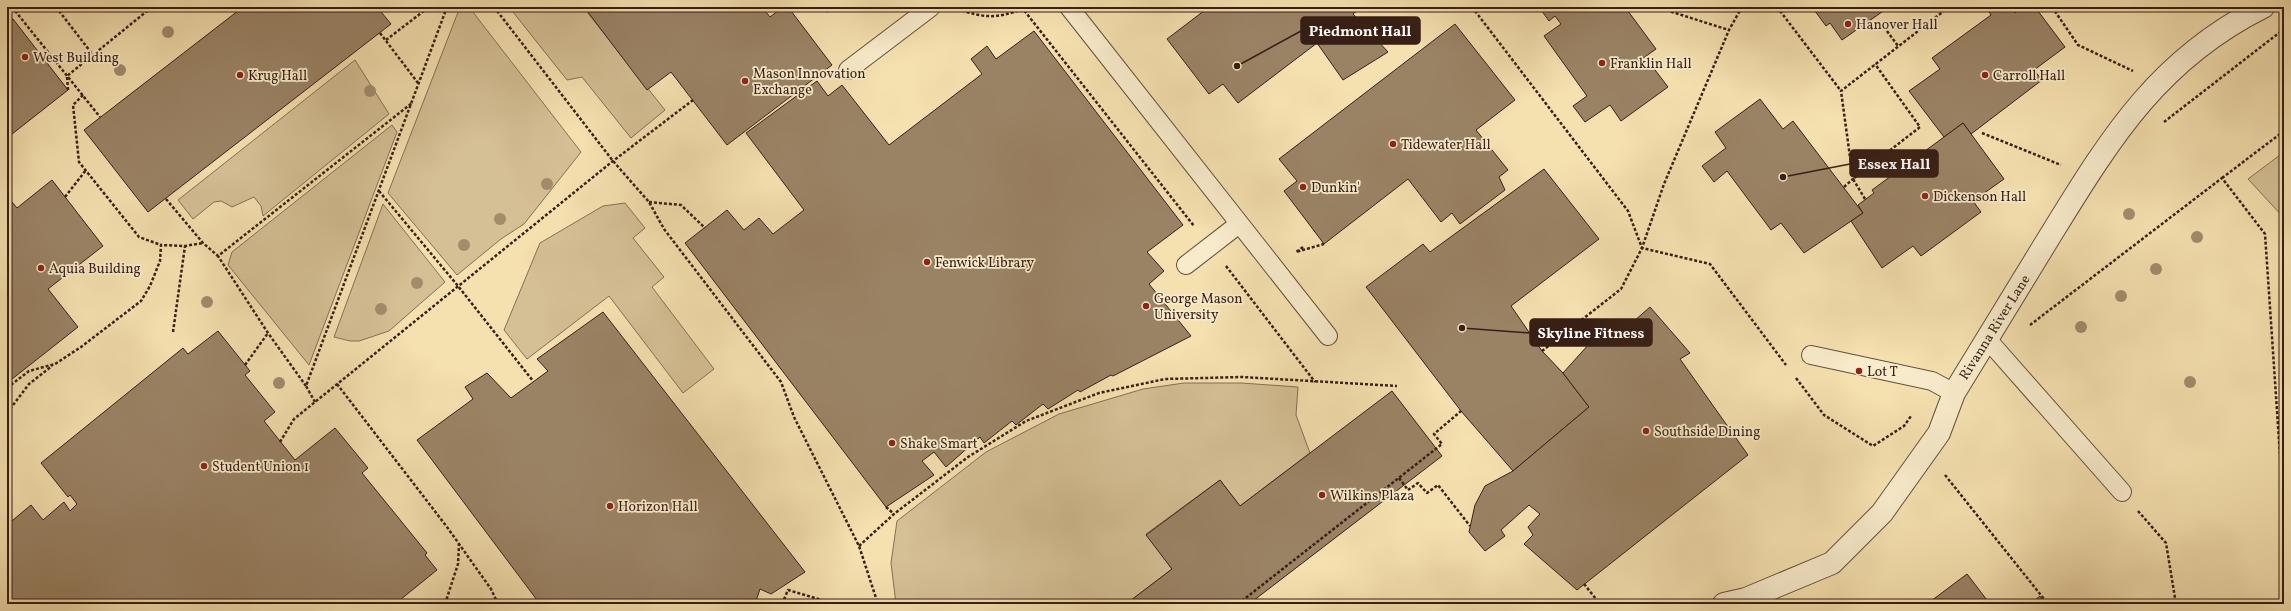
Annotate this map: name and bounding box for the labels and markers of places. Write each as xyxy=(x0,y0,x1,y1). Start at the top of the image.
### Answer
place label: Hanover Hall xyxy=(1856,16,1938,35)
callout: Piedmont Hall xyxy=(1301,17,1420,44)
marker: Hanover Hall xyxy=(1843,19,1853,29)
place label: West Building xyxy=(33,49,119,68)
marker: West Building xyxy=(20,52,30,62)
place label: Franklin Hall xyxy=(1610,55,1692,74)
marker: Franklin Hall xyxy=(1597,58,1607,68)
place label: Mason Innovation Exchange xyxy=(753,65,866,100)
place label: Krug Hall xyxy=(248,67,307,86)
place label: Carroll Hall xyxy=(1993,67,2065,86)
marker: Krug Hall xyxy=(235,70,245,80)
marker: Carroll Hall xyxy=(1980,70,1990,80)
marker: Mason Innovation Exchange xyxy=(740,76,750,86)
place label: Tidewater Hall xyxy=(1401,136,1491,155)
marker: Tidewater Hall xyxy=(1388,139,1398,149)
callout: Essex Hall xyxy=(1850,150,1938,177)
place label: Dunkin' xyxy=(1311,179,1360,198)
marker: Dunkin' xyxy=(1298,182,1308,192)
place label: Dickenson Hall xyxy=(1933,188,2026,207)
marker: Dickenson Hall xyxy=(1920,191,1930,201)
place label: Fenwick Library xyxy=(935,254,1034,273)
marker: Fenwick Library xyxy=(922,257,932,267)
place label: Aquia Building xyxy=(49,260,141,279)
marker: Aquia Building xyxy=(36,263,46,273)
place label: George Mason University xyxy=(1154,290,1243,325)
marker: George Mason University xyxy=(1141,301,1151,311)
callout: Skyline Fitness xyxy=(1530,319,1652,346)
place label: Lot T xyxy=(1867,363,1898,382)
marker: Lot T xyxy=(1854,366,1864,376)
place label: Southside Dining xyxy=(1654,423,1760,442)
marker: Southside Dining xyxy=(1641,426,1651,436)
place label: Shake Smart xyxy=(900,435,978,454)
marker: Shake Smart xyxy=(887,438,897,448)
place label: Student Union 1 xyxy=(212,458,309,477)
marker: Student Union 1 xyxy=(199,461,209,471)
place label: Wilkins Plaza xyxy=(1330,487,1414,506)
marker: Wilkins Plaza xyxy=(1317,490,1327,500)
place label: Horizon Hall xyxy=(618,498,698,517)
marker: Horizon Hall xyxy=(605,501,615,511)

